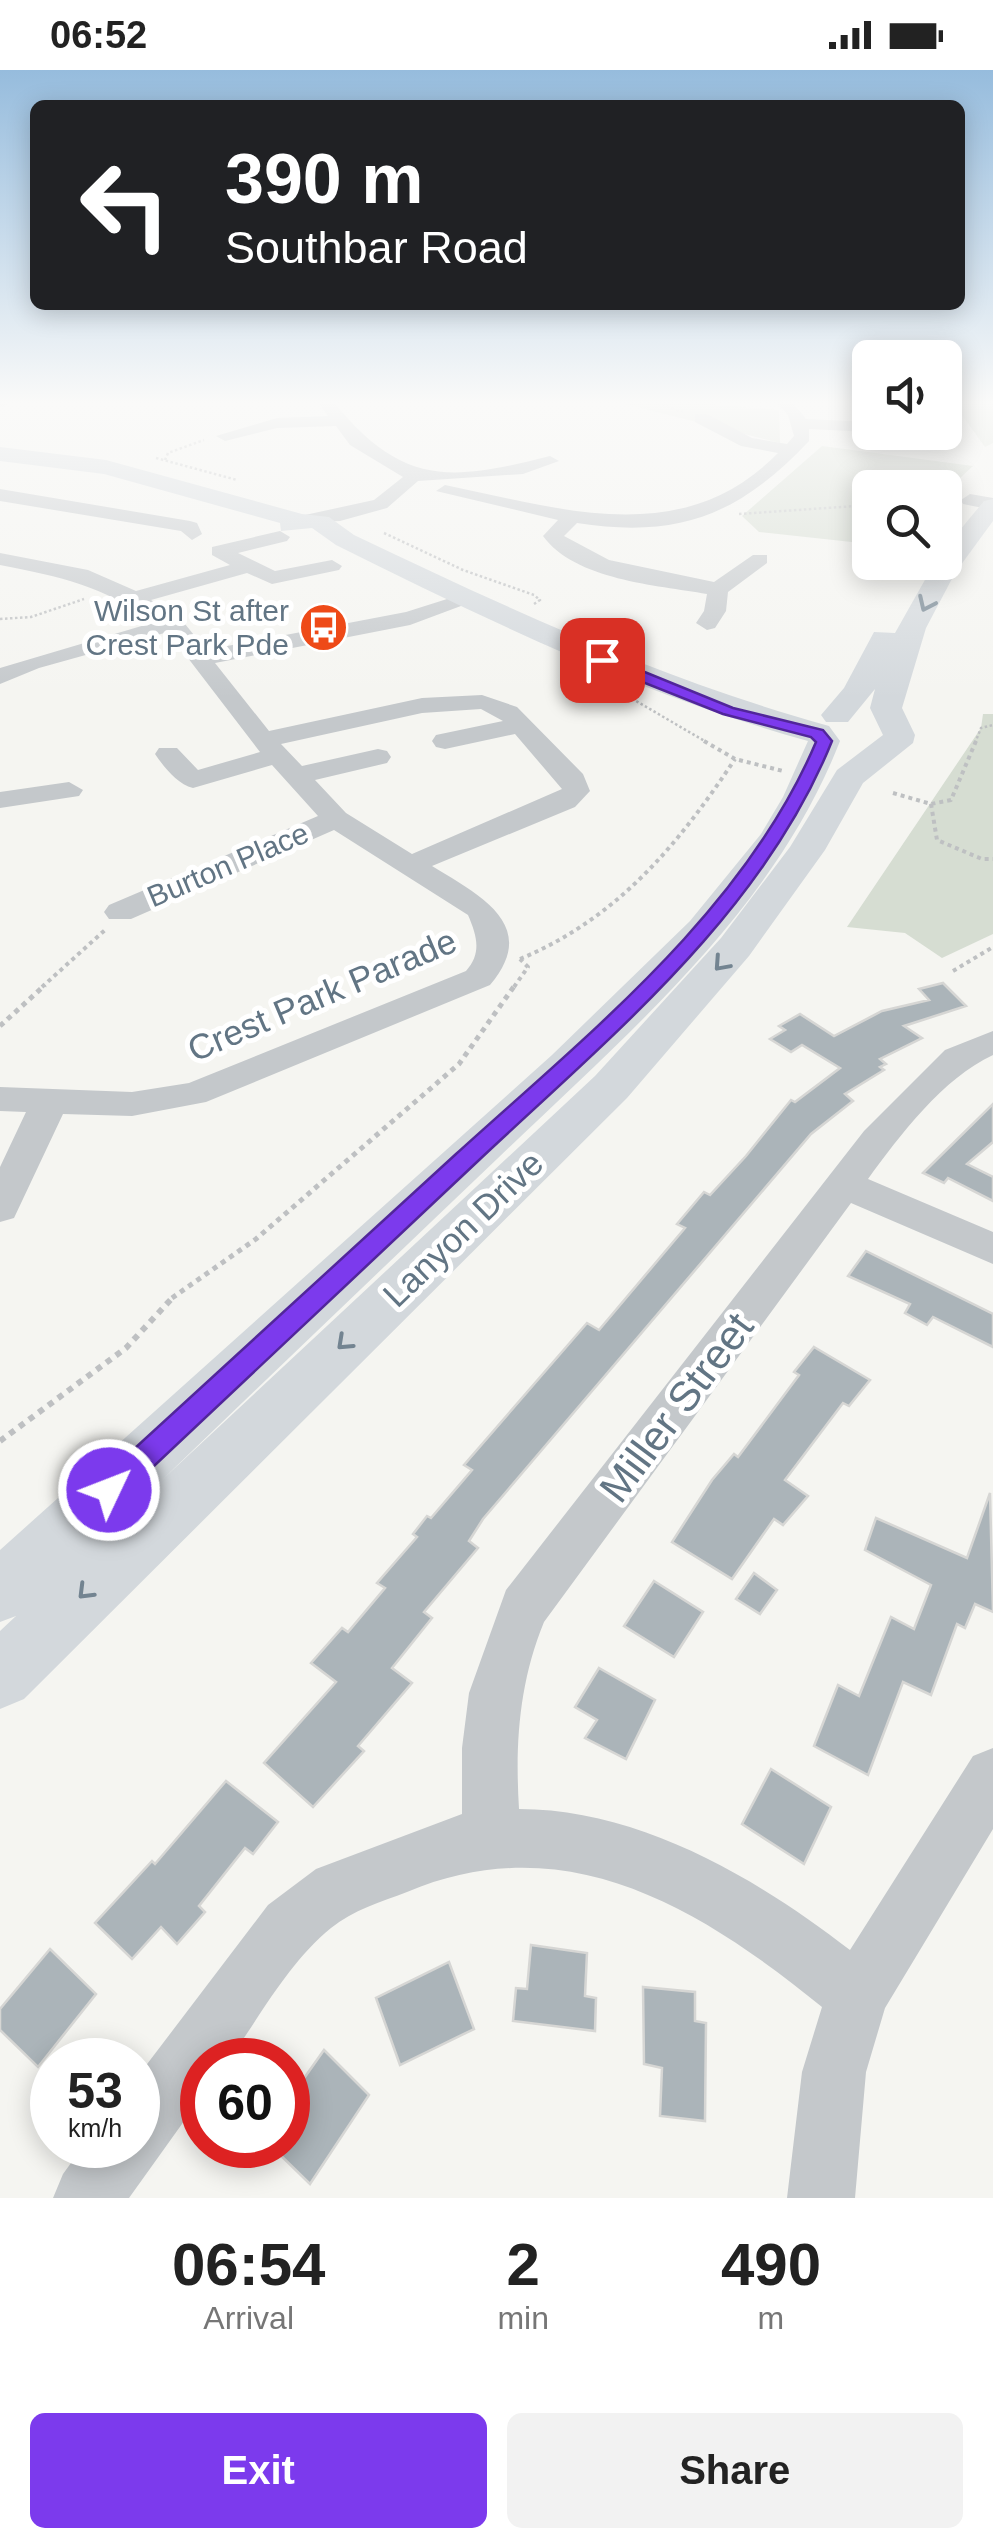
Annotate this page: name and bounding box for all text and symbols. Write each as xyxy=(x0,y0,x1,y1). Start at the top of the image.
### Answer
text: 06:52 xyxy=(50,14,147,56)
icon: left xyxy=(60,140,190,270)
text: 390 m xyxy=(225,140,423,218)
text: Southbar Road xyxy=(225,222,528,273)
map controls xyxy=(852,340,962,580)
button: sound xyxy=(852,340,962,450)
button: search xyxy=(852,470,962,580)
one-way arrow xyxy=(918,593,938,611)
place label: Wilson St after Crest Park Pde xyxy=(86,594,289,661)
bus stop icon: Wilson St after Crest Park Pde xyxy=(298,602,350,654)
pin xyxy=(560,618,645,703)
icon: arrive xyxy=(575,633,630,688)
street label: Burton Place xyxy=(142,816,313,913)
street label: Crest Park Parade xyxy=(182,920,462,1069)
one-way arrow xyxy=(714,952,732,971)
street label: Lanyon Drive xyxy=(375,1143,550,1314)
street label: Miller Street xyxy=(590,1303,763,1511)
one-way arrow xyxy=(337,1331,355,1349)
position arrow xyxy=(57,1438,161,1542)
one-way arrow xyxy=(78,1581,96,1599)
speed limit sign: 60 xyxy=(180,2038,310,2168)
text: 53 xyxy=(67,2063,123,2119)
text: km/h xyxy=(68,2114,122,2142)
text: 06:54 xyxy=(172,2231,325,2298)
text: 2 xyxy=(506,2231,540,2298)
text: 490 xyxy=(721,2231,821,2298)
text: Arrival xyxy=(203,2300,294,2336)
text: min xyxy=(497,2300,549,2336)
text: m xyxy=(758,2300,784,2336)
button: Exit xyxy=(30,2413,487,2528)
button: Share xyxy=(507,2413,963,2528)

